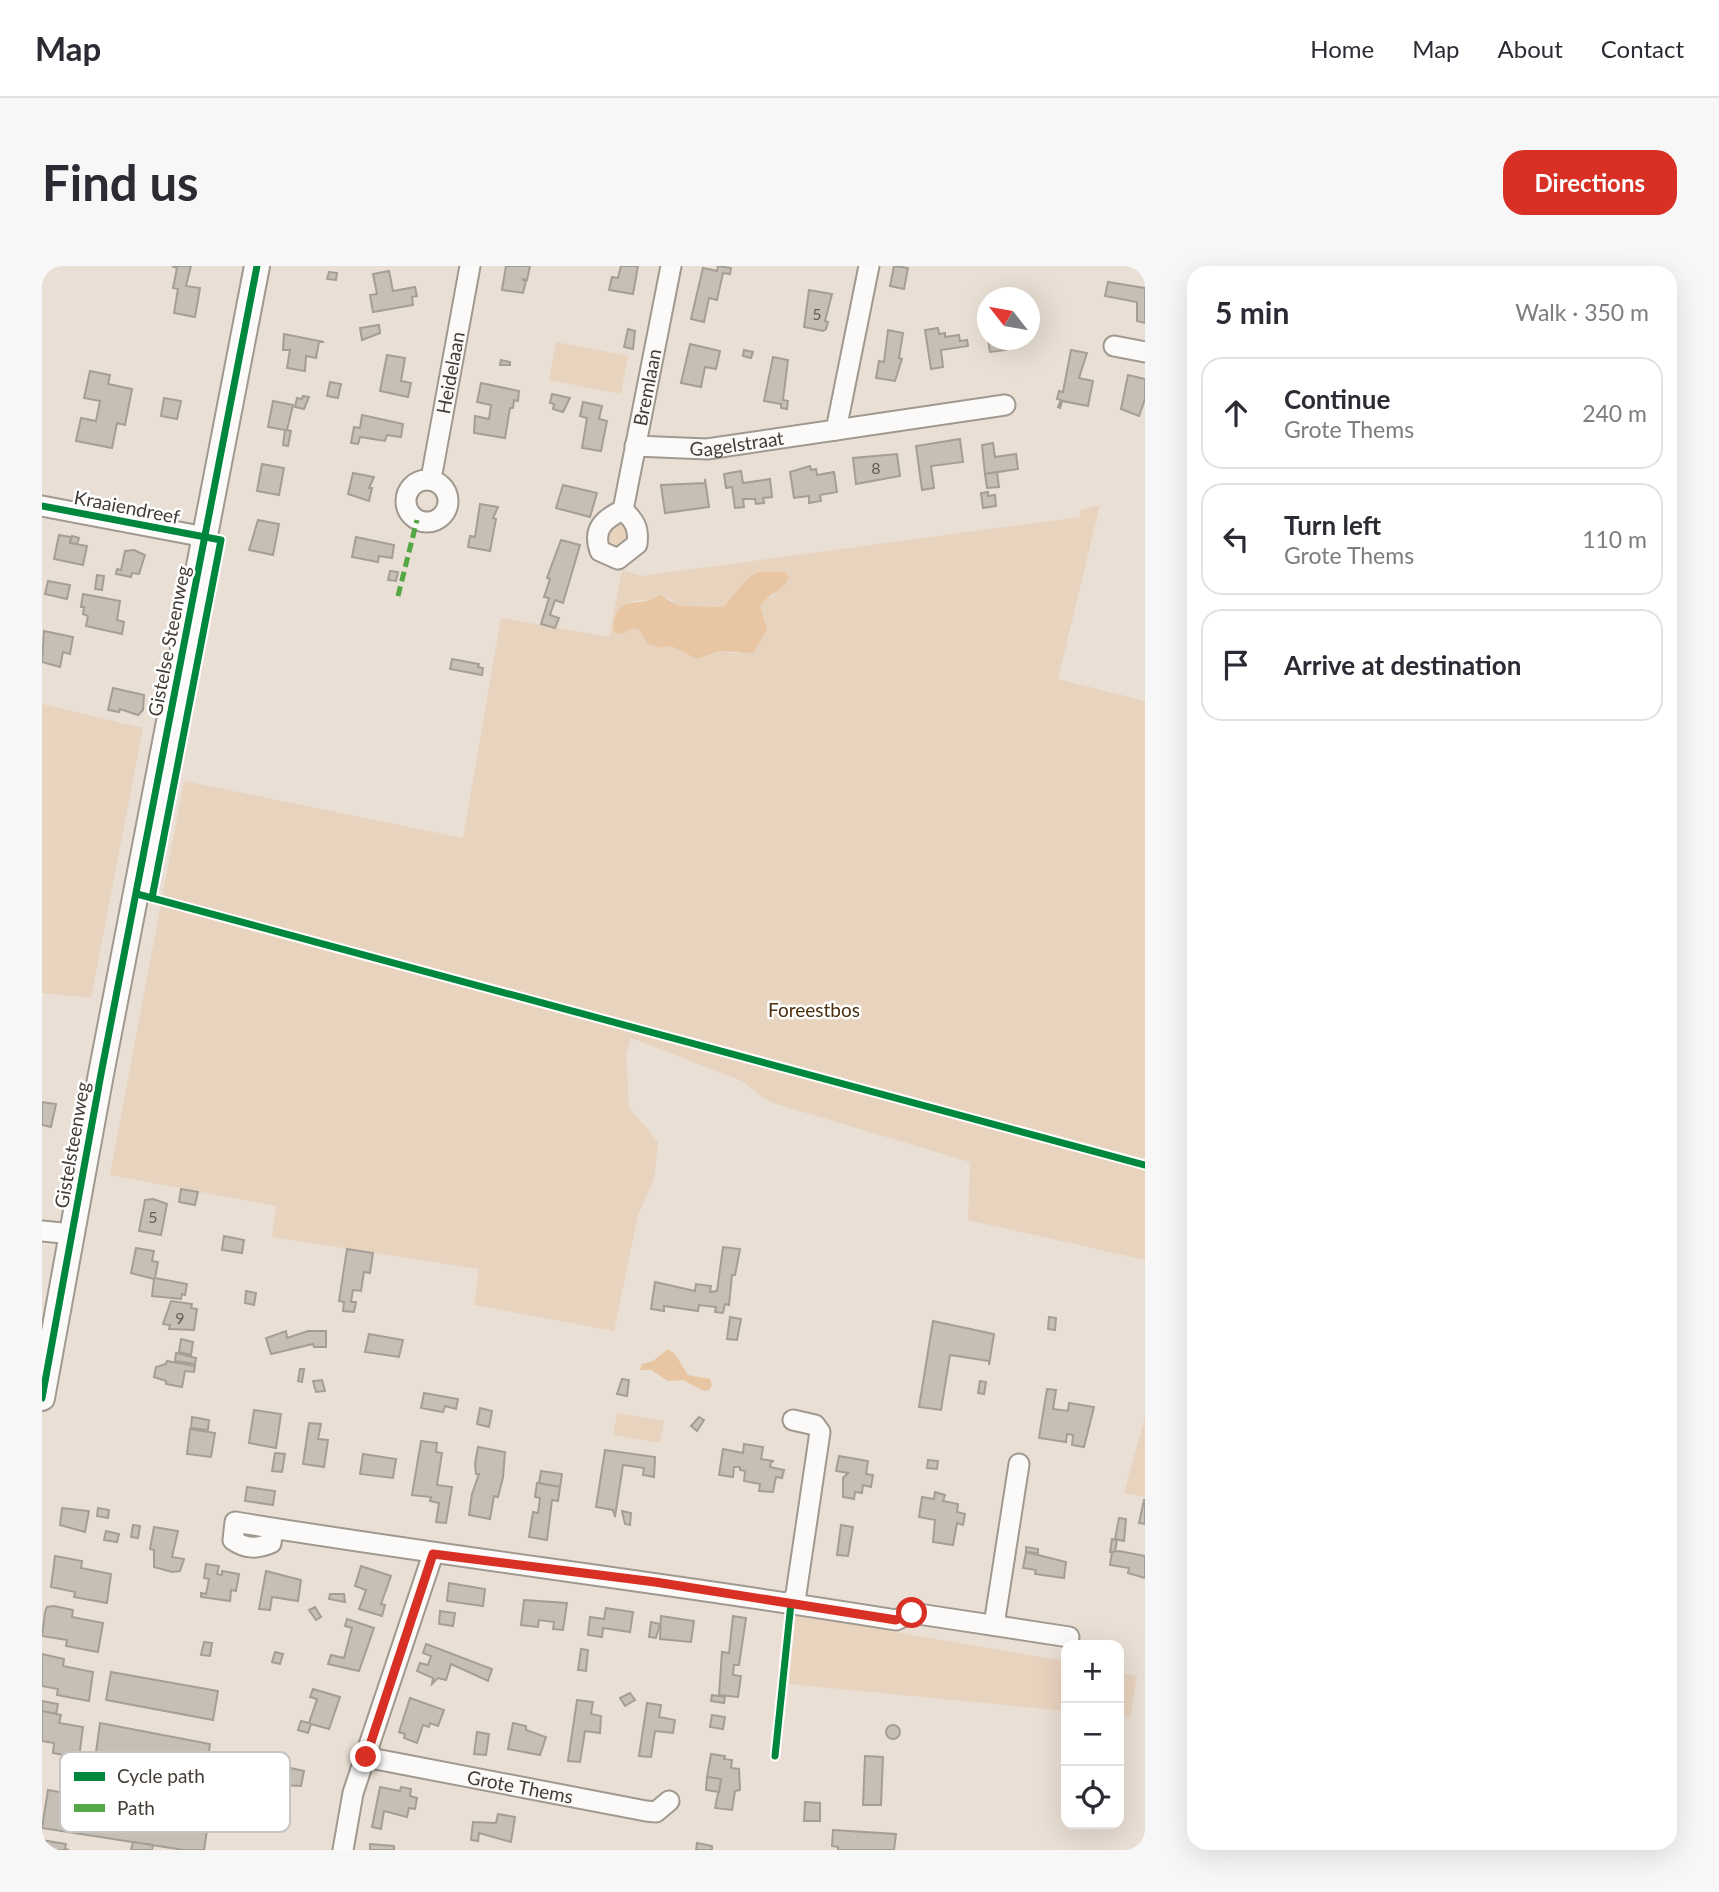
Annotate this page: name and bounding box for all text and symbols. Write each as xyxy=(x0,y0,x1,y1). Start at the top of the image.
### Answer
text: Map xyxy=(35,28,101,68)
text: Home xyxy=(1310,34,1374,63)
text: Map xyxy=(1412,34,1460,63)
text: About xyxy=(1498,34,1563,63)
text: Contact xyxy=(1601,34,1684,63)
button: Directions xyxy=(1503,150,1677,215)
text: Find us xyxy=(42,153,199,211)
north arrow xyxy=(977,287,1040,350)
text: 5 min xyxy=(1215,294,1289,330)
text: Walk · 350 m xyxy=(1515,298,1649,326)
house number: 5 xyxy=(812,304,822,323)
street label: Heidelaan xyxy=(431,330,469,416)
street label: Bremlaan xyxy=(628,347,665,428)
text: Continue xyxy=(1284,383,1390,415)
icon: ahead xyxy=(1217,394,1255,432)
text: 240 m xyxy=(1582,399,1647,427)
text: Grote Thems xyxy=(1284,415,1414,443)
street label: Gagelstraat xyxy=(689,426,785,460)
house number: 8 xyxy=(871,458,881,477)
street label: Kraaiendreef xyxy=(72,485,182,528)
text: Turn left xyxy=(1284,509,1381,541)
icon: left xyxy=(1217,520,1255,558)
text: 110 m xyxy=(1582,525,1647,553)
text: Grote Thems xyxy=(1284,541,1414,569)
street label: Gistelse Steenweg xyxy=(143,564,194,718)
icon: arrive xyxy=(1217,646,1255,684)
text: Arrive at destination xyxy=(1284,649,1521,681)
park label: Foreestbos xyxy=(768,998,860,1021)
street label: Gistelsteenweg xyxy=(49,1080,94,1210)
house number: 5 xyxy=(148,1207,158,1226)
house number: 9 xyxy=(175,1308,185,1327)
route start xyxy=(896,1597,927,1628)
map controls xyxy=(1061,1640,1124,1829)
button: + xyxy=(1061,1640,1124,1703)
button: − xyxy=(1061,1703,1124,1766)
route end xyxy=(350,1741,381,1772)
legend xyxy=(60,1752,290,1832)
text: Cycle path xyxy=(117,1764,205,1787)
street label: Grote Thems xyxy=(465,1765,575,1808)
button: locate xyxy=(1061,1766,1124,1829)
text: Path xyxy=(117,1796,155,1819)

